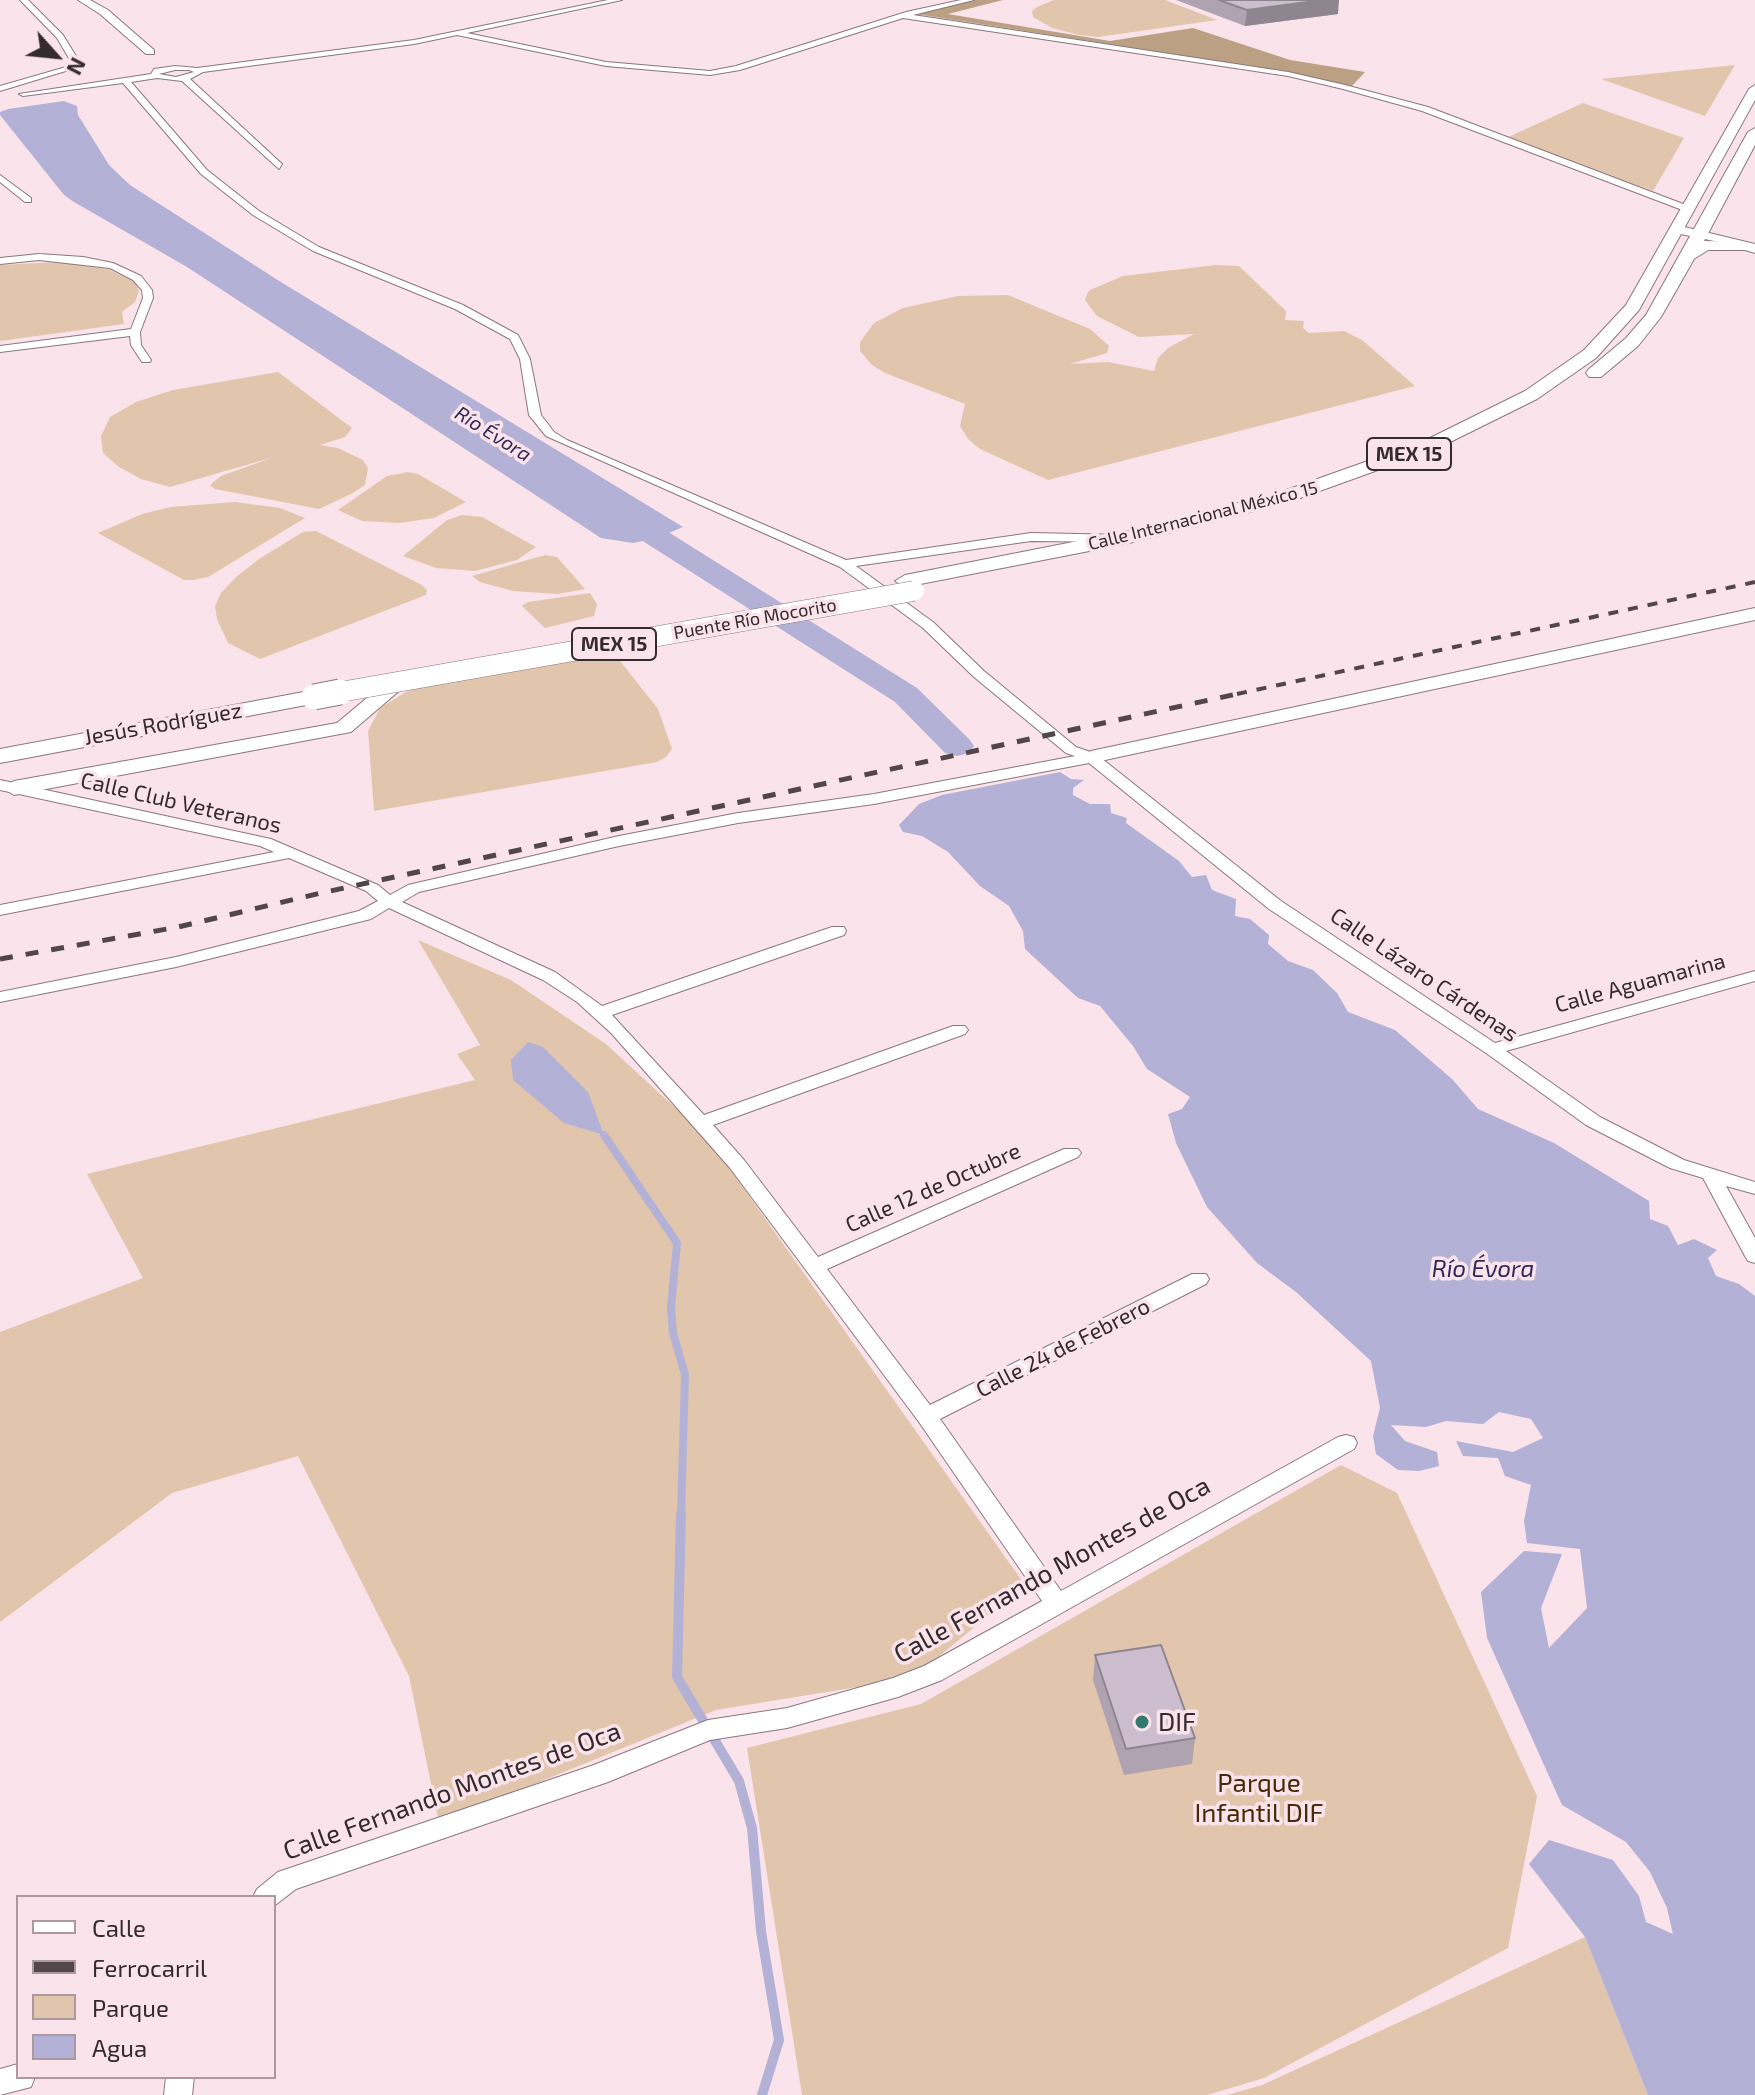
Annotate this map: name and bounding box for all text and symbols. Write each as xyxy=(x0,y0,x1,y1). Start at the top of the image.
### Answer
north arrow xyxy=(16,16,96,96)
text: N xyxy=(62,54,93,80)
water label: Río Évora xyxy=(450,401,536,467)
road number: MEX 15 xyxy=(1367,438,1451,470)
street label: Calle Internacional México 15 xyxy=(1086,477,1320,555)
street label: Puente Río Mocorito xyxy=(672,594,838,644)
road number: MEX 15 xyxy=(572,628,656,660)
street label: Jesús Rodríguez xyxy=(82,697,244,751)
street label: Calle Club Veteranos xyxy=(78,767,284,839)
street label: Calle Lázaro Cárdenas xyxy=(1325,902,1523,1048)
street label: Calle Aguamarina xyxy=(1552,948,1728,1018)
street label: Calle 12 de Octubre xyxy=(841,1137,1025,1239)
water label: Río Évora xyxy=(1432,1255,1534,1283)
street label: Calle 24 de Febrero xyxy=(972,1293,1154,1403)
street label: Calle Fernando Montes de Oca xyxy=(888,1470,1216,1670)
place label: DIF xyxy=(1158,1706,1196,1738)
marker: DIF xyxy=(1133,1713,1151,1731)
street label: Calle Fernando Montes de Oca xyxy=(279,1715,625,1867)
park label: Parque Infantil DIF xyxy=(1194,1767,1324,1828)
legend xyxy=(16,1895,276,2079)
text: Calle xyxy=(92,1913,146,1942)
text: Ferrocarril xyxy=(92,1953,207,1982)
text: Parque xyxy=(92,1993,169,2022)
text: Agua xyxy=(92,2033,147,2062)

